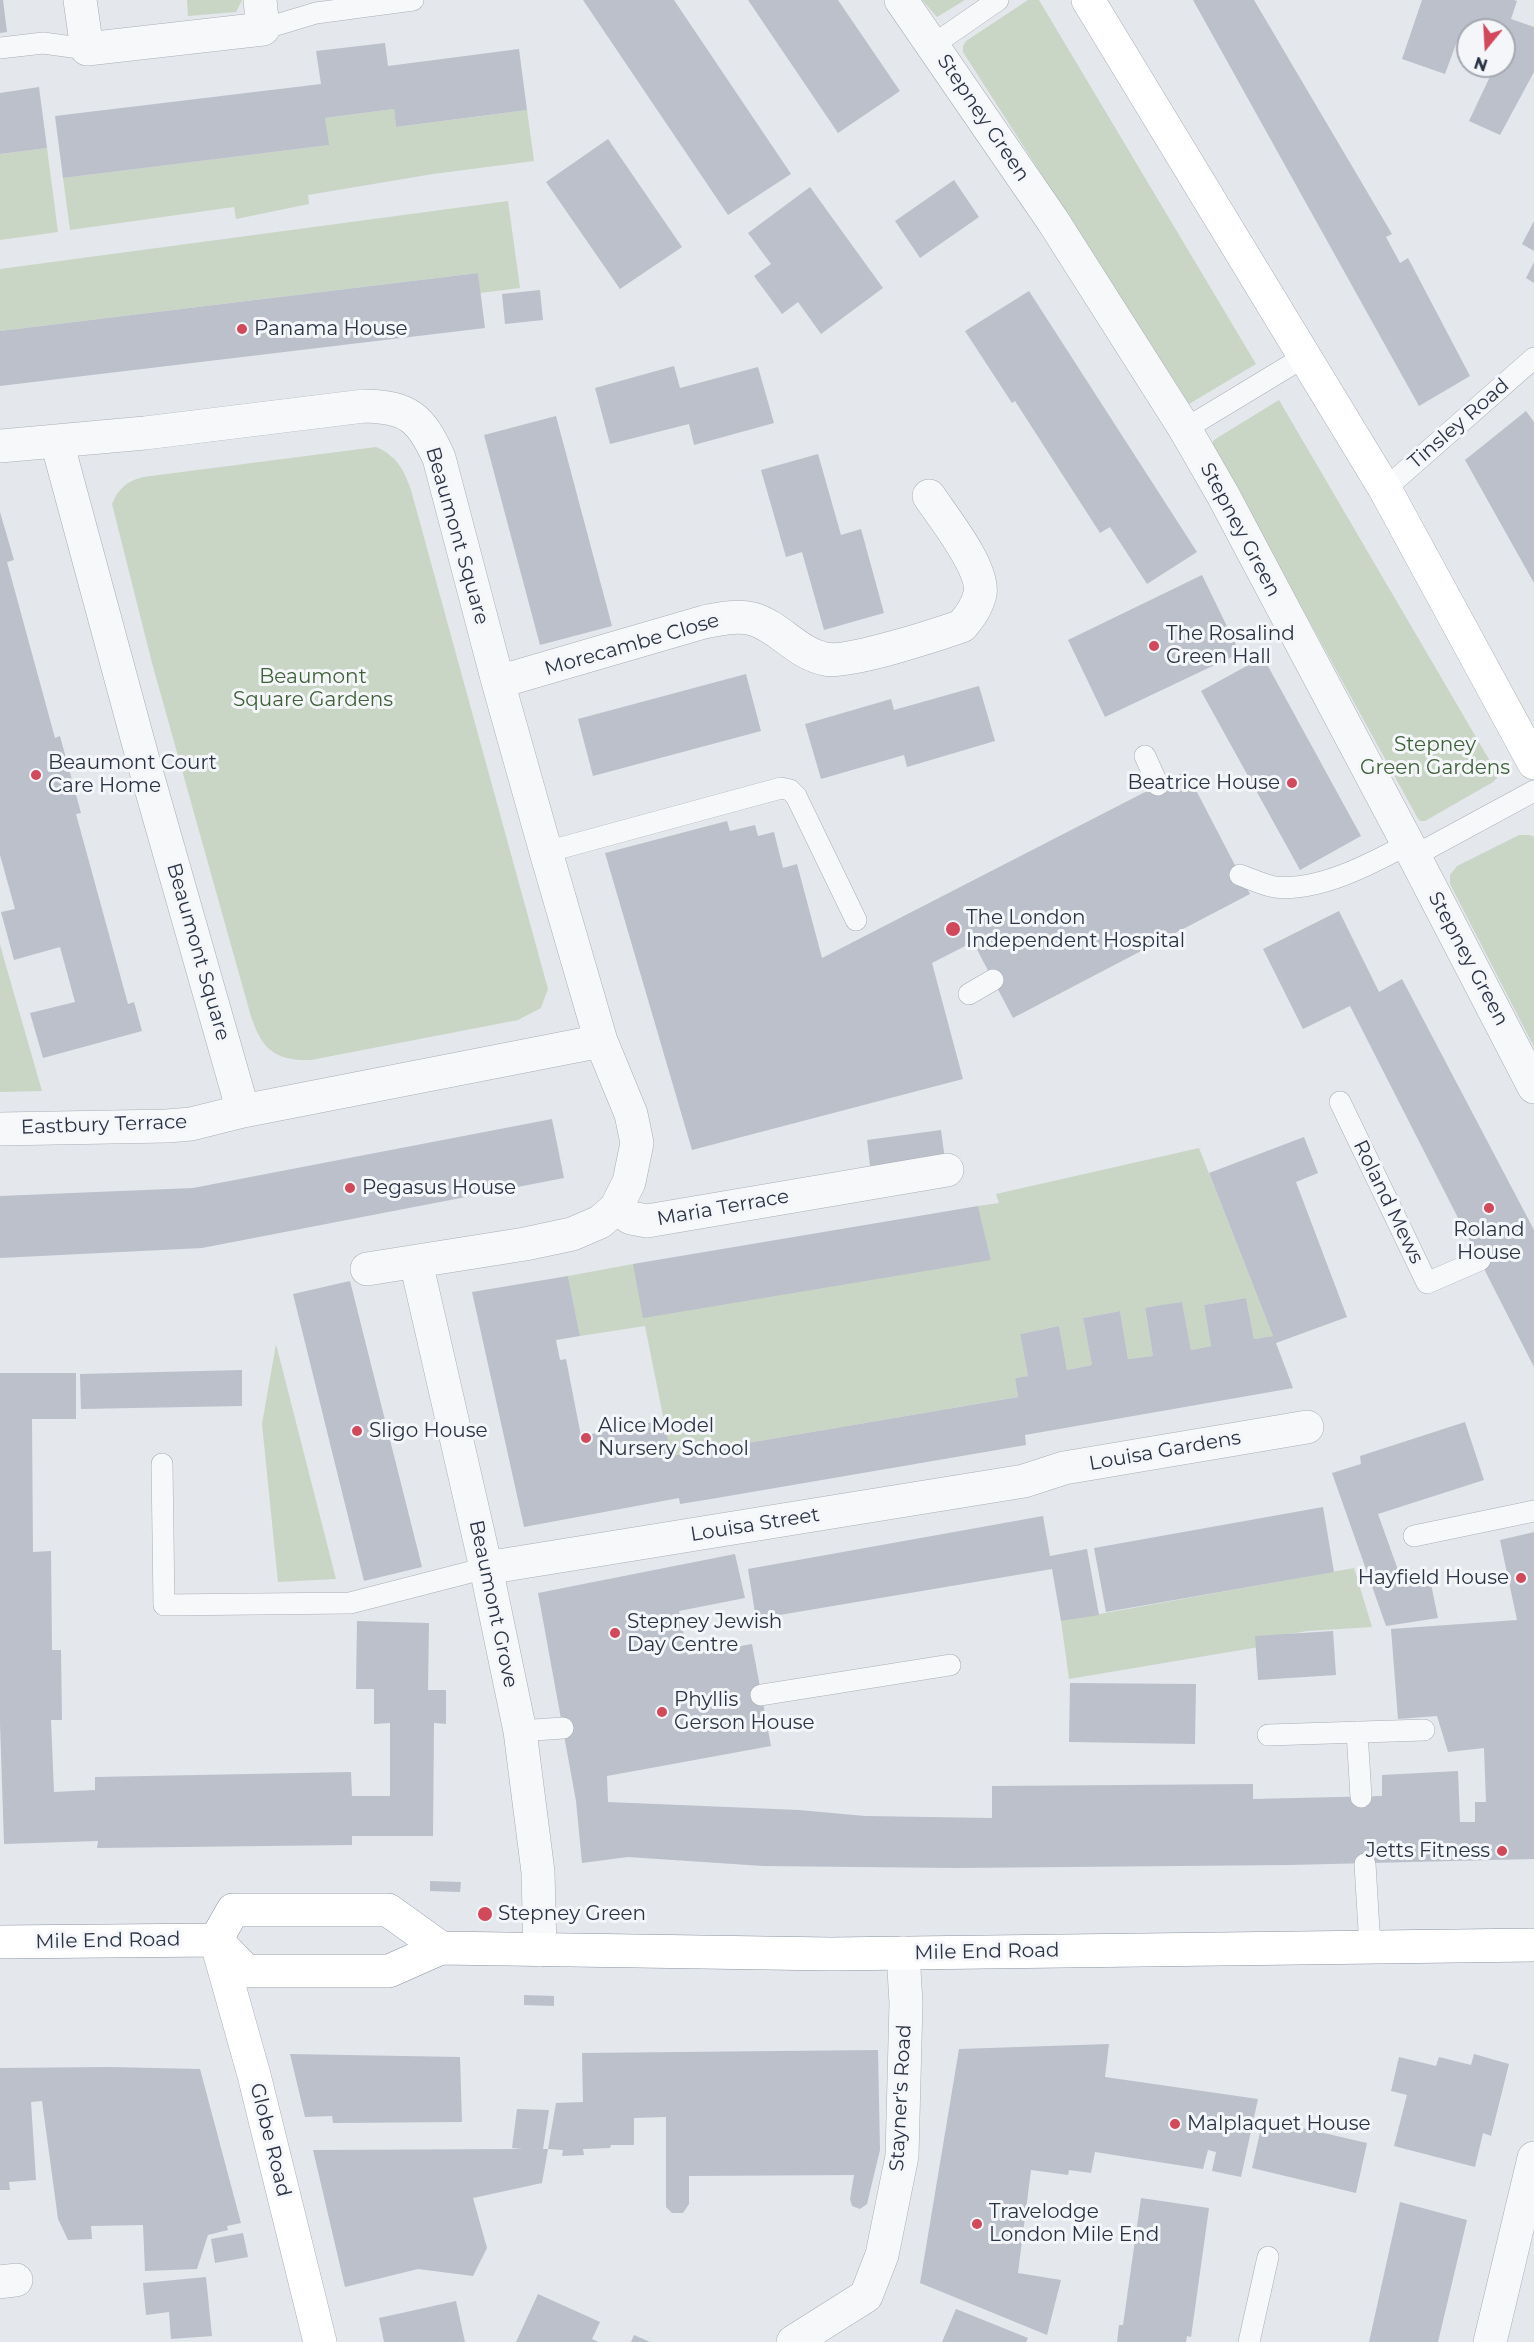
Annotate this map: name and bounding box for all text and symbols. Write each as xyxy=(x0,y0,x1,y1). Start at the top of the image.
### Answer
north arrow xyxy=(1456,18,1516,78)
street label: Stepney Green xyxy=(932,50,1034,186)
text: N xyxy=(1472,53,1490,75)
place label: Panama House xyxy=(254,317,408,341)
marker: Panama House xyxy=(235,322,249,336)
street label: Tinsley Road xyxy=(1404,374,1514,474)
street label: Beaumont Square xyxy=(420,444,494,628)
street label: Stepney Green xyxy=(1195,459,1285,601)
street label: Morecambe Close xyxy=(542,609,722,681)
place label: The Rosalind Green Hall xyxy=(1166,622,1295,669)
marker: The Rosalind Green Hall xyxy=(1147,639,1161,653)
park label: Beaumont Square Gardens xyxy=(233,665,393,712)
park label: Stepney Green Gardens xyxy=(1360,733,1510,780)
place label: Beaumont Court Care Home xyxy=(48,751,217,798)
marker: Beaumont Court Care Home xyxy=(29,768,43,782)
place label: Beatrice House xyxy=(1127,771,1280,795)
marker: Beatrice House xyxy=(1285,776,1299,790)
street label: Beaumont Square xyxy=(161,860,235,1044)
street label: Stepney Green xyxy=(1423,888,1513,1030)
place label: The London Independent Hospital xyxy=(966,906,1185,953)
marker: The London Independent Hospital xyxy=(944,920,962,938)
street label: Eastbury Terrace xyxy=(20,1110,188,1140)
street label: Roland Mews xyxy=(1348,1136,1428,1268)
place label: Pegasus House xyxy=(362,1176,516,1200)
marker: Pegasus House xyxy=(343,1181,357,1195)
street label: Maria Terrace xyxy=(655,1185,791,1231)
marker: Roland House xyxy=(1482,1201,1496,1215)
place label: Roland House xyxy=(1453,1218,1525,1265)
place label: Alice Model Nursery School xyxy=(598,1414,749,1461)
place label: Sligo House xyxy=(369,1419,488,1443)
marker: Sligo House xyxy=(350,1424,364,1438)
street label: Louisa Gardens xyxy=(1087,1426,1243,1476)
marker: Alice Model Nursery School xyxy=(579,1431,593,1445)
street label: Louisa Street xyxy=(689,1503,821,1547)
street label: Beaumont Grove xyxy=(464,1518,522,1690)
place label: Hayfield House xyxy=(1358,1566,1509,1590)
marker: Hayfield House xyxy=(1514,1571,1528,1585)
place label: Stepney Jewish Day Centre xyxy=(627,1610,782,1657)
marker: Stepney Jewish Day Centre xyxy=(608,1626,622,1640)
place label: Phyllis Gerson House xyxy=(674,1688,815,1735)
marker: Phyllis Gerson House xyxy=(655,1705,669,1719)
place label: Jetts Fitness xyxy=(1366,1839,1490,1863)
marker: Jetts Fitness xyxy=(1495,1844,1509,1858)
place label: Stepney Green xyxy=(498,1902,646,1926)
marker: Stepney Green xyxy=(476,1905,494,1923)
street label: Mile End Road xyxy=(35,1928,181,1954)
street label: Mile End Road xyxy=(914,1939,1060,1965)
street label: Stayner's Road xyxy=(885,2024,917,2172)
street label: Globe Road xyxy=(244,2081,296,2199)
place label: Malplaquet House xyxy=(1187,2112,1371,2136)
marker: Malplaquet House xyxy=(1168,2117,1182,2131)
place label: Travelodge London Mile End xyxy=(989,2200,1159,2247)
marker: Travelodge London Mile End xyxy=(970,2217,984,2231)

